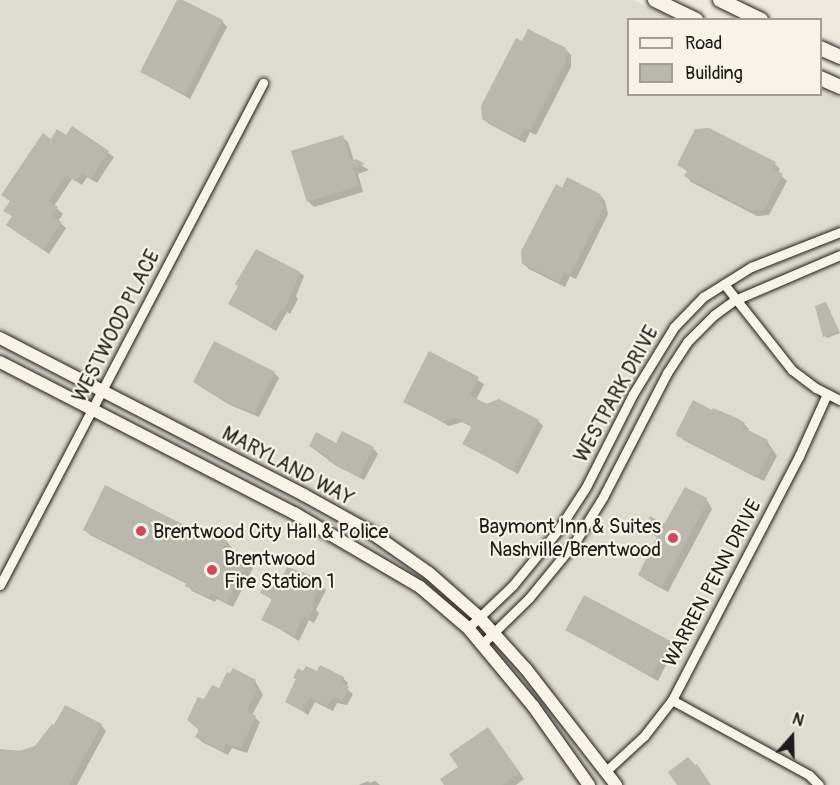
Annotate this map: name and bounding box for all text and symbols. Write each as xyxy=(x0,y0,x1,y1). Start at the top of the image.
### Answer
legend xyxy=(627,18,822,96)
text: Road xyxy=(685,32,722,55)
text: Building xyxy=(685,62,743,85)
street label: WESTWOOD PLACE xyxy=(67,246,165,406)
street label: WESTPARK DRIVE xyxy=(569,322,663,466)
street label: MARYLAND WAY xyxy=(218,421,358,511)
street label: WARREN PENN DRIVE xyxy=(658,495,766,671)
place label: Baymont Inn & Suites Nashville/Brentwood xyxy=(478,514,661,561)
place label: Brentwood City Hall & Police xyxy=(153,519,388,543)
marker: Brentwood City Hall & Police xyxy=(134,524,148,538)
marker: Baymont Inn & Suites Nashville/Brentwood xyxy=(666,531,680,545)
place label: Brentwood Fire Station 1 xyxy=(224,546,335,593)
marker: Brentwood Fire Station 1 xyxy=(205,563,219,577)
north arrow xyxy=(762,707,822,767)
text: N xyxy=(790,709,807,731)

